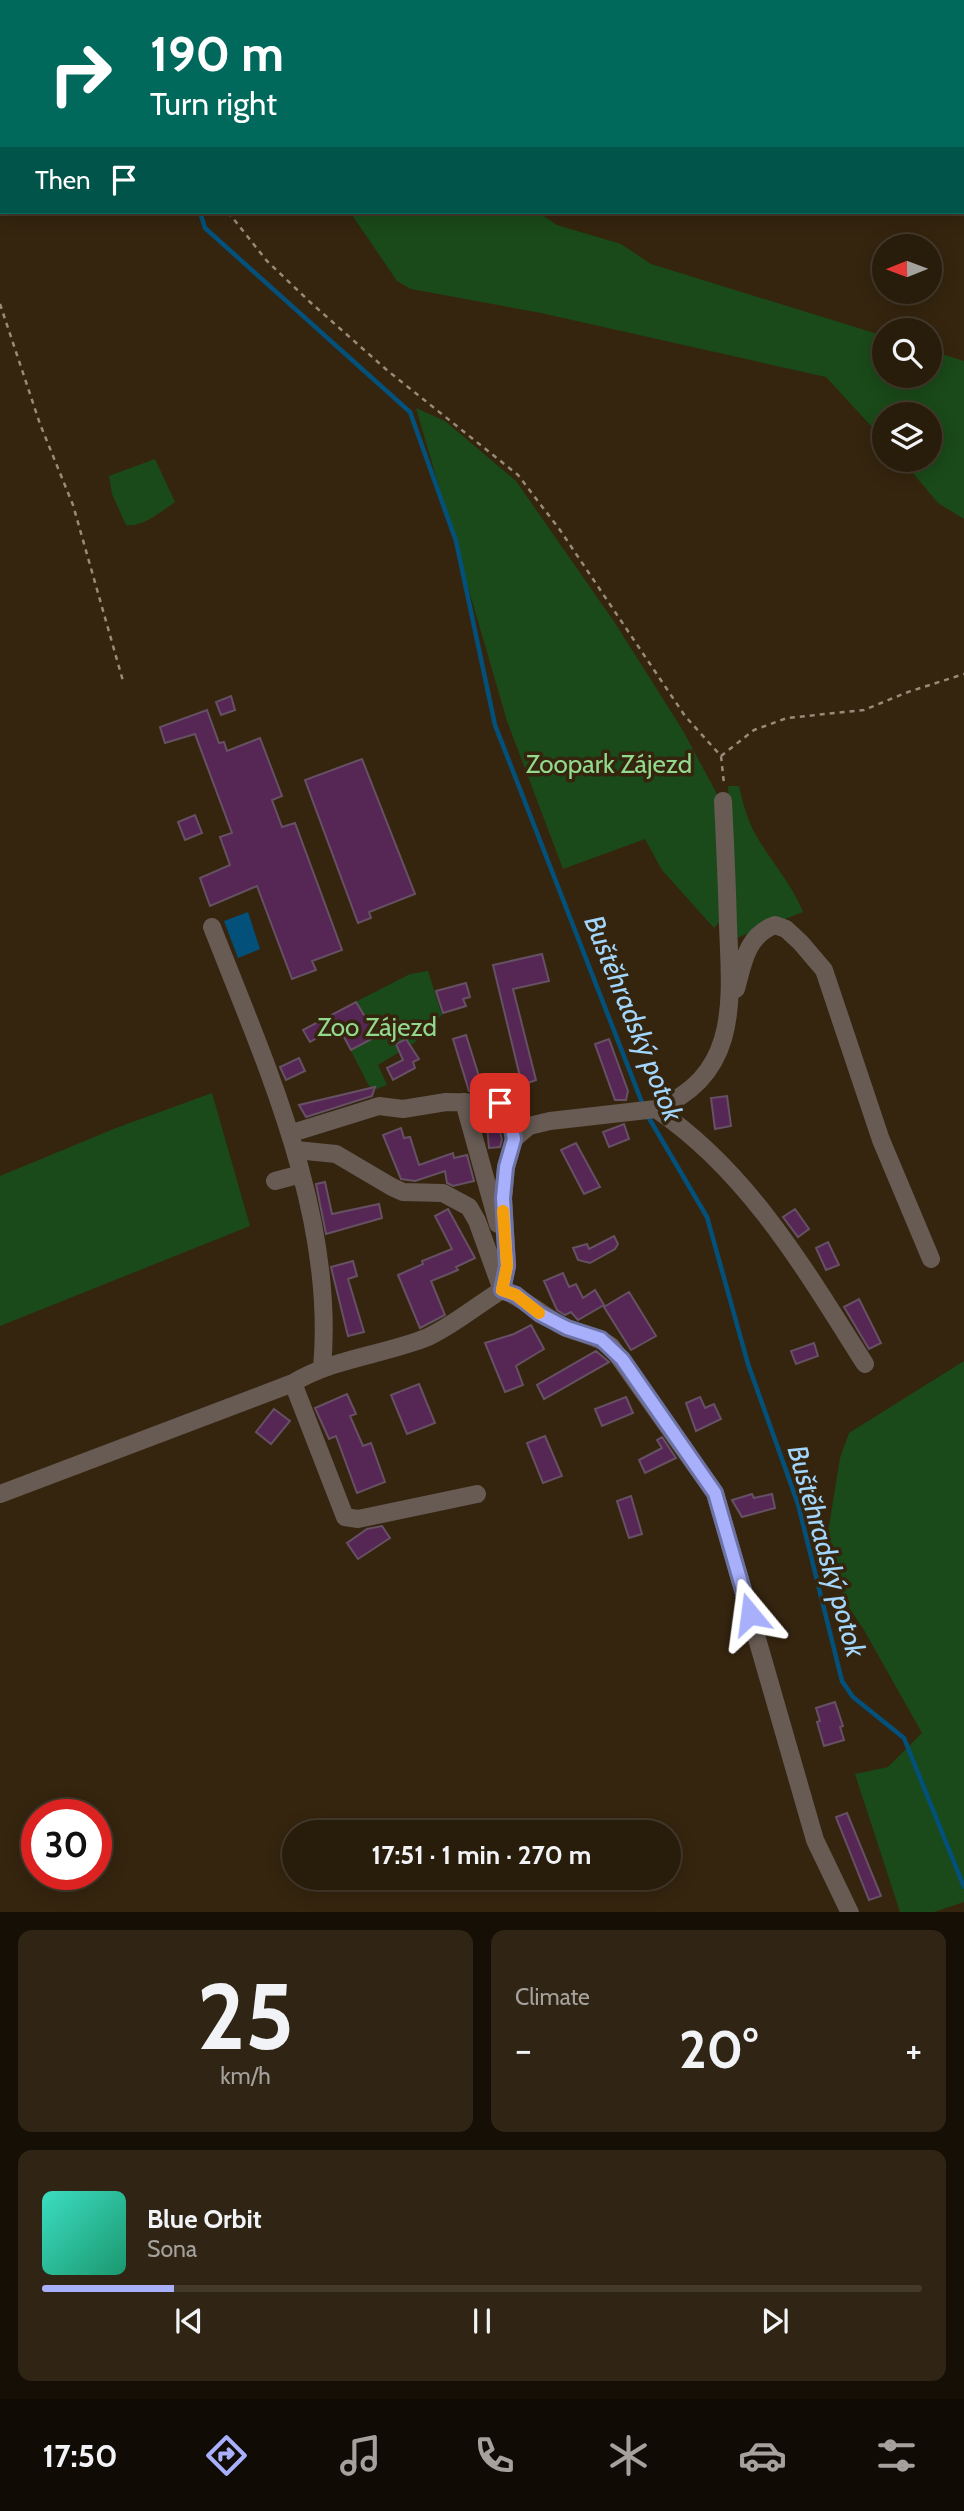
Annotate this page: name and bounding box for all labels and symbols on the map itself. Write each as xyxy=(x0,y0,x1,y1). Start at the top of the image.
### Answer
north arrow xyxy=(872,234,942,304)
park label: Zoopark Zájezd xyxy=(526,748,692,780)
water label: Buštěhradský potok xyxy=(577,910,691,1127)
park label: Zoo Zájezd xyxy=(317,1011,437,1043)
pin xyxy=(470,1073,530,1133)
water label: Buštěhradský potok xyxy=(780,1441,874,1662)
position arrow xyxy=(713,1577,787,1651)
speed limit sign: 30 xyxy=(21,1799,112,1890)

